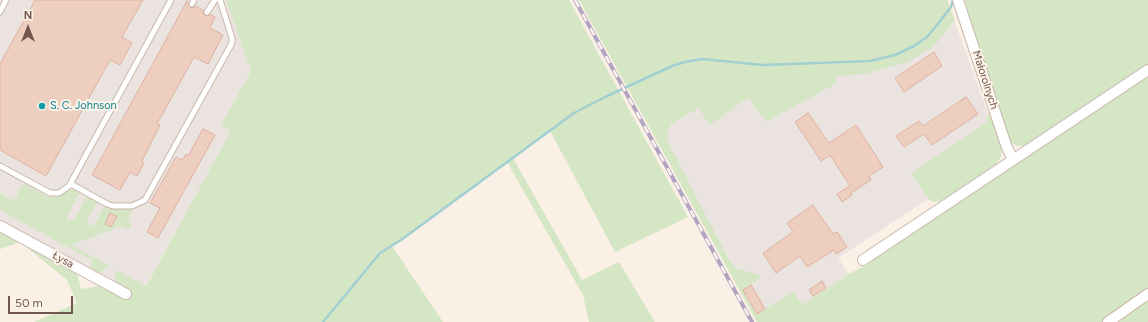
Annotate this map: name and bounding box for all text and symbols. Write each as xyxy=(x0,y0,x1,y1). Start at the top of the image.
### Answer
north arrow xyxy=(8,8,48,48)
text: N xyxy=(24,9,32,22)
street label: Małorolnych xyxy=(969,49,1001,111)
place label: S. C. Johnson xyxy=(50,99,117,113)
marker: S. C. Johnson xyxy=(37,101,47,111)
street label: Łysa xyxy=(50,249,76,271)
scale bar xyxy=(10,288,75,314)
text: 50 m xyxy=(15,296,43,310)

